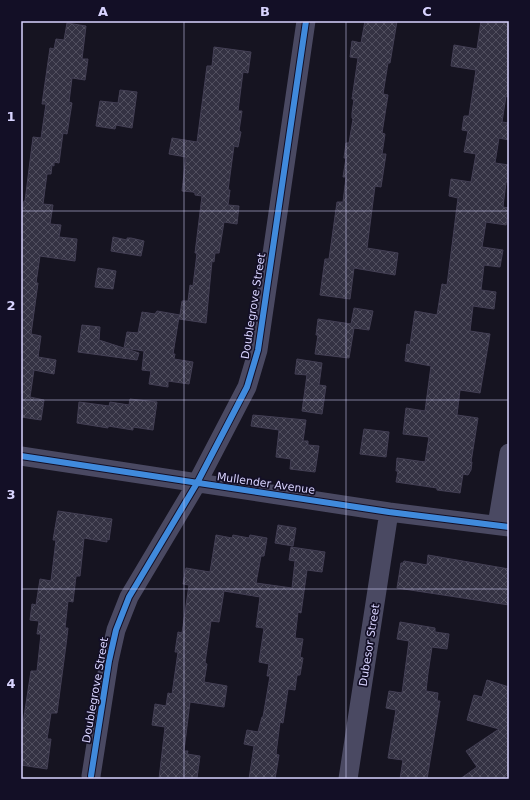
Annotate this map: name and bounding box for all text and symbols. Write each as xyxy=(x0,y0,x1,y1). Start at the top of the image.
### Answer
text: A xyxy=(98,4,108,19)
text: B xyxy=(260,4,270,19)
text: C xyxy=(422,4,432,19)
text: 1 xyxy=(6,109,16,124)
street label: Doublegrove Street xyxy=(239,251,268,360)
text: 2 xyxy=(6,298,16,313)
street label: Mullender Avenue xyxy=(216,470,316,497)
text: 3 xyxy=(6,487,16,502)
street label: Dubesor Street xyxy=(357,602,383,687)
street label: Doublegrove Street xyxy=(80,636,111,744)
text: 4 xyxy=(6,676,16,691)

